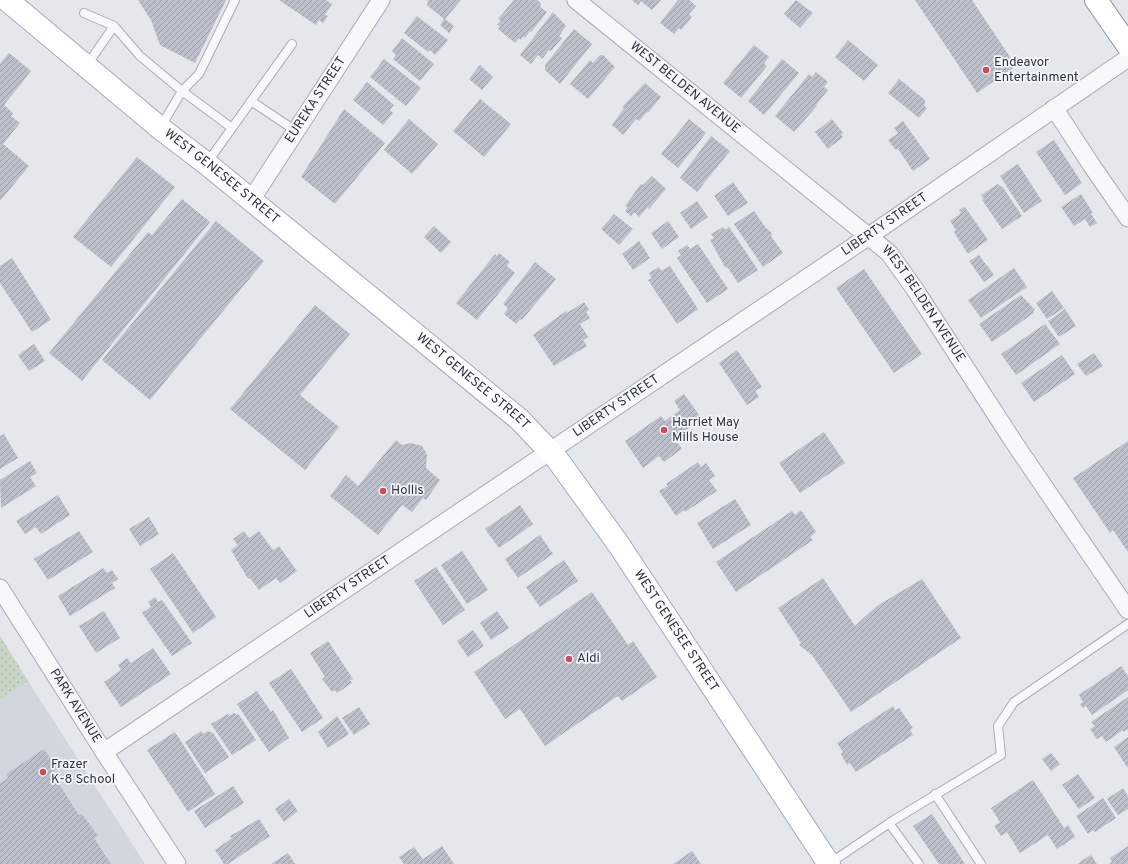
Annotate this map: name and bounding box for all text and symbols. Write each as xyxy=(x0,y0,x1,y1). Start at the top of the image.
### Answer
street label: WEST BELDEN AVENUE xyxy=(626,39,743,137)
street label: EUREKA STREET xyxy=(282,54,350,146)
place label: Endeavor Entertainment xyxy=(994,55,1079,86)
marker: Endeavor Entertainment xyxy=(981,65,991,75)
street label: WEST GENESEE STREET xyxy=(161,126,282,228)
street label: LIBERTY STREET xyxy=(839,190,931,260)
street label: WEST BELDEN AVENUE xyxy=(878,242,968,366)
street label: WEST GENESEE STREET xyxy=(412,330,533,433)
street label: LIBERTY STREET xyxy=(570,372,663,441)
place label: Harriet May Mills House xyxy=(672,415,740,446)
marker: Harriet May Mills House xyxy=(659,425,669,435)
place label: Hollis xyxy=(391,483,424,499)
marker: Hollis xyxy=(378,486,388,496)
street label: LIBERTY STREET xyxy=(302,553,394,622)
street label: WEST GENESEE STREET xyxy=(630,567,722,695)
place label: Aldi xyxy=(577,651,600,667)
marker: Aldi xyxy=(564,654,574,664)
street label: PARK AVENUE xyxy=(46,666,104,746)
place label: Frazer K-8 School xyxy=(51,757,115,788)
marker: Frazer K-8 School xyxy=(38,767,48,777)

